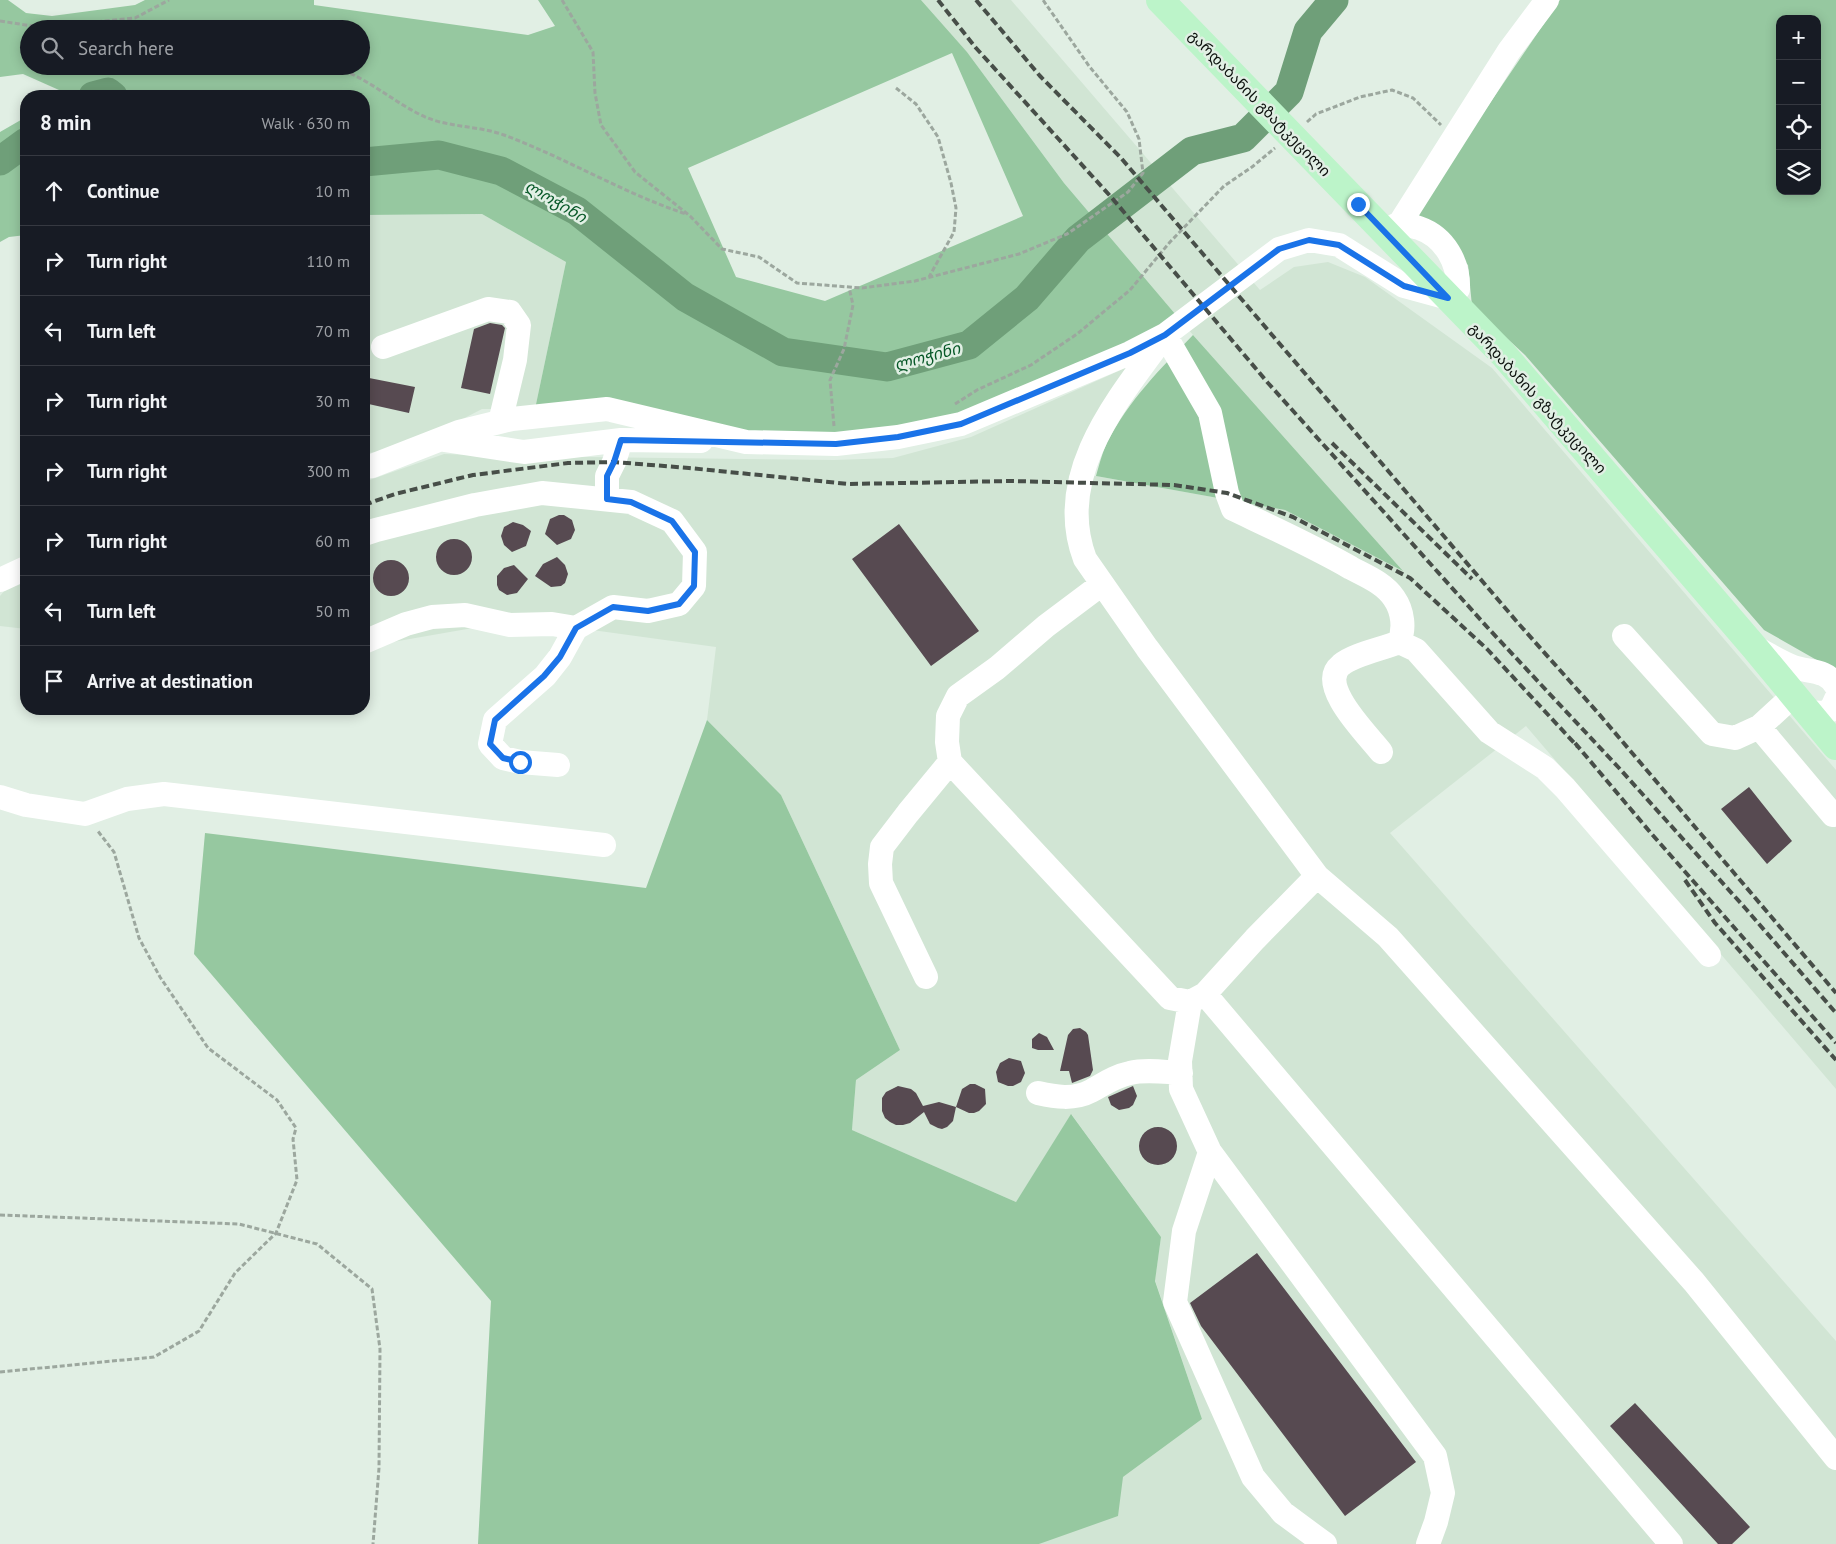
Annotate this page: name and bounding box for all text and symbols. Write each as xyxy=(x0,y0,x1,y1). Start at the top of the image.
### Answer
map controls xyxy=(1776,15,1821,195)
button: + xyxy=(1776,15,1821,60)
search box xyxy=(20,20,370,75)
street label: გარდაბანის გზატკეცილი xyxy=(1185,26,1335,180)
icon: search xyxy=(38,34,66,62)
text: Search here xyxy=(78,36,174,60)
button: − xyxy=(1776,60,1821,105)
button: locate xyxy=(1776,105,1821,150)
text: 8 min xyxy=(40,109,91,136)
text: Walk · 630 m xyxy=(261,113,350,133)
button: layers xyxy=(1776,150,1821,195)
water label: ლოჭინი xyxy=(522,175,591,227)
icon: ahead xyxy=(40,177,68,205)
text: Continue xyxy=(87,179,159,203)
text: 10 m xyxy=(315,181,350,201)
route end xyxy=(1347,193,1370,216)
icon: right xyxy=(40,247,68,275)
text: Turn right xyxy=(87,249,167,273)
text: 110 m xyxy=(307,251,350,271)
icon: left xyxy=(40,317,68,345)
text: Turn left xyxy=(87,319,156,343)
street label: გარდაბანის გზატკეცილი xyxy=(1465,319,1611,477)
text: 70 m xyxy=(315,321,350,341)
water label: ლოჭინი xyxy=(892,337,963,374)
icon: right xyxy=(40,387,68,415)
text: Turn right xyxy=(87,389,167,413)
text: 30 m xyxy=(315,391,350,411)
icon: right xyxy=(40,457,68,485)
text: Turn right xyxy=(87,459,167,483)
text: 300 m xyxy=(307,461,350,481)
icon: right xyxy=(40,527,68,555)
text: Turn right xyxy=(87,529,167,553)
text: 60 m xyxy=(315,531,350,551)
icon: left xyxy=(40,597,68,625)
text: Turn left xyxy=(87,599,156,623)
text: 50 m xyxy=(315,601,350,621)
icon: arrive xyxy=(40,667,68,695)
text: Arrive at destination xyxy=(87,669,253,693)
route start xyxy=(509,751,532,774)

